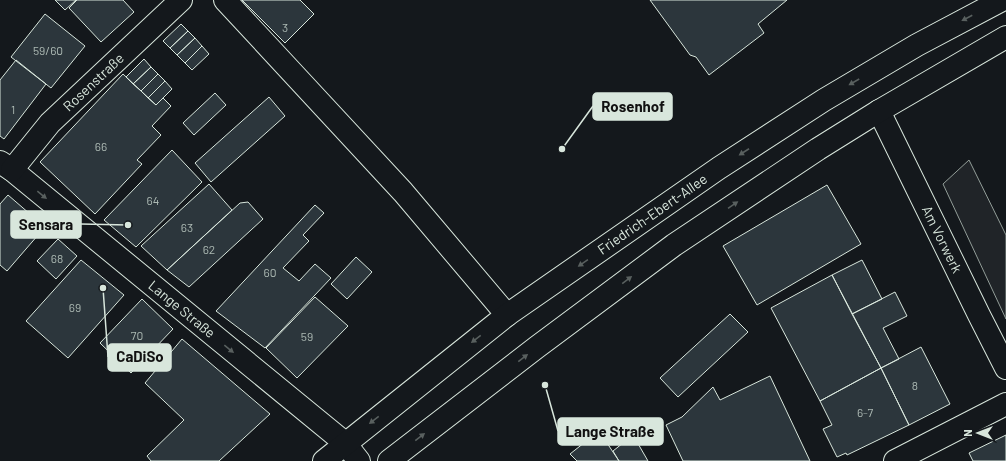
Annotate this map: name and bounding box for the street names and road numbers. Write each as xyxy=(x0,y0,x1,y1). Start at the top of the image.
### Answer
street label: Rosenstraße xyxy=(59,49,127,115)
street label: Friedrich-Ebert-Allee xyxy=(594,170,710,258)
street label: Am Vorwerk xyxy=(919,203,966,276)
street label: Lange Straße xyxy=(145,276,219,341)

